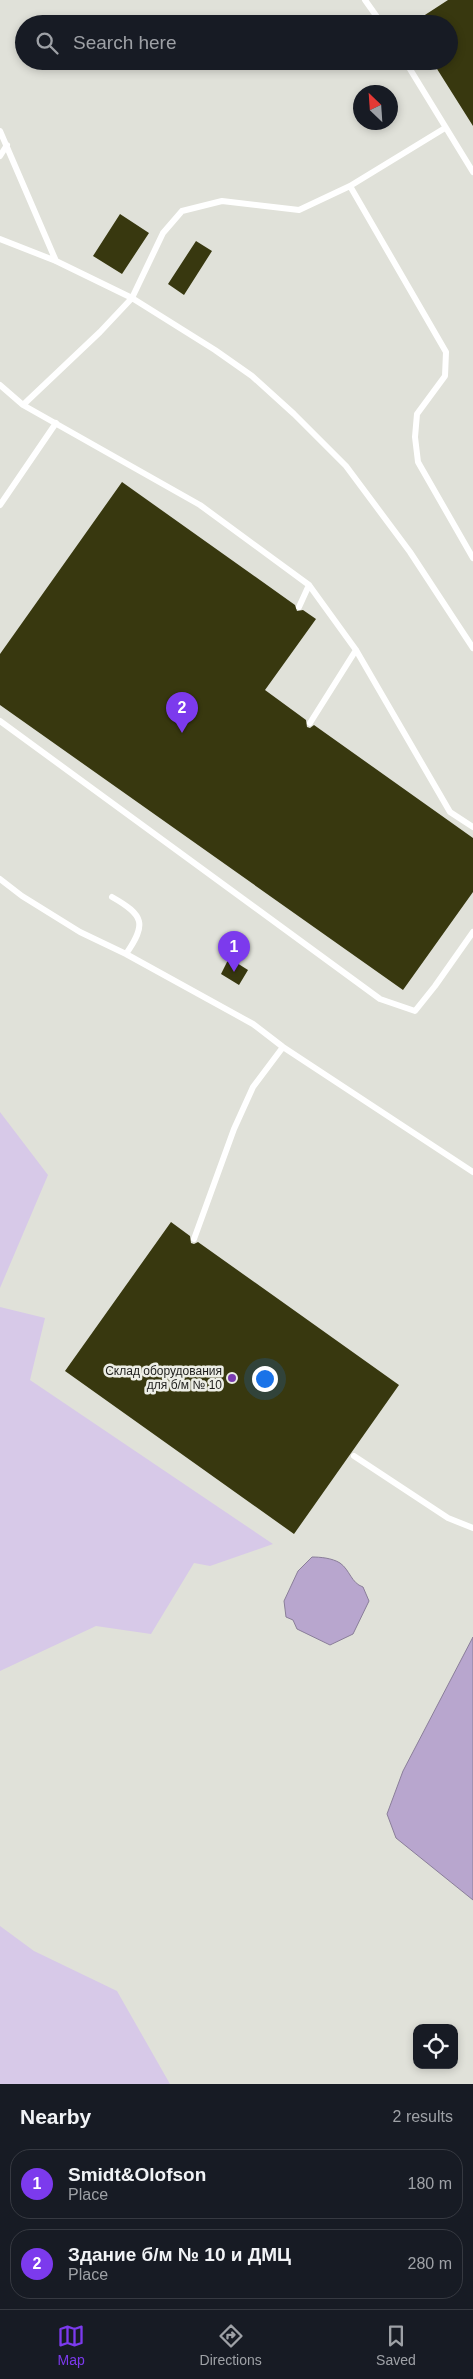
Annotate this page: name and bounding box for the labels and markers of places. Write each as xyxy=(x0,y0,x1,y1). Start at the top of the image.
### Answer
pin: 2 xyxy=(166,692,198,733)
pin: 1 xyxy=(218,931,250,972)
place label: Склад оборудования для б/м № 10 xyxy=(105,1364,222,1392)
marker: Склад оборудования для б/м № 10 xyxy=(226,1372,238,1384)

